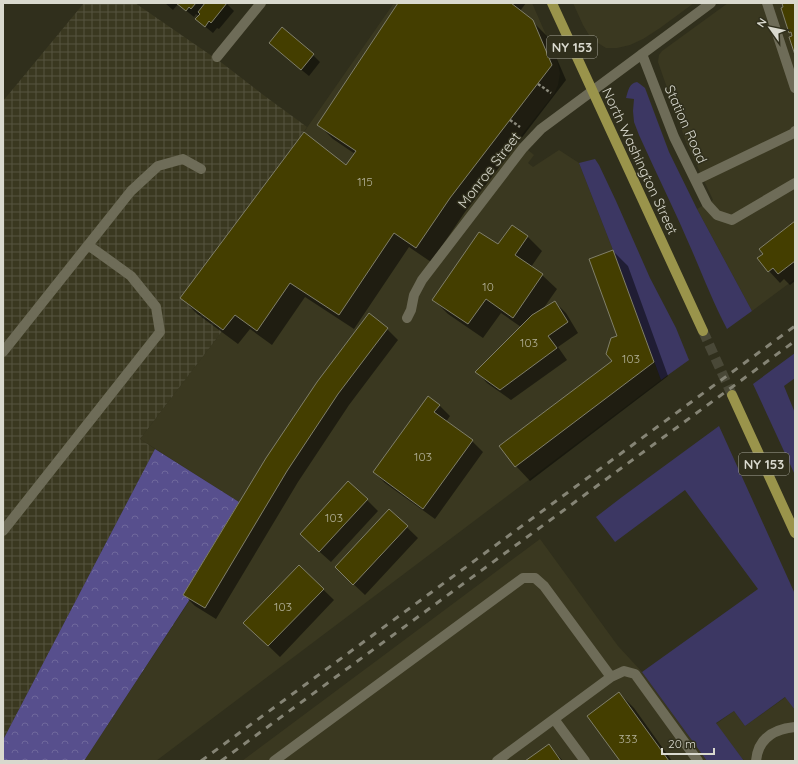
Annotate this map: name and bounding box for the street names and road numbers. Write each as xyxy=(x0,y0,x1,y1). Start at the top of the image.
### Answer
road number: NY 153 xyxy=(547,36,597,58)
street label: Station Road xyxy=(661,82,711,166)
street label: North Washington Street xyxy=(598,85,682,238)
street label: Monroe Street xyxy=(454,128,524,212)
road number: NY 153 xyxy=(739,453,789,475)

